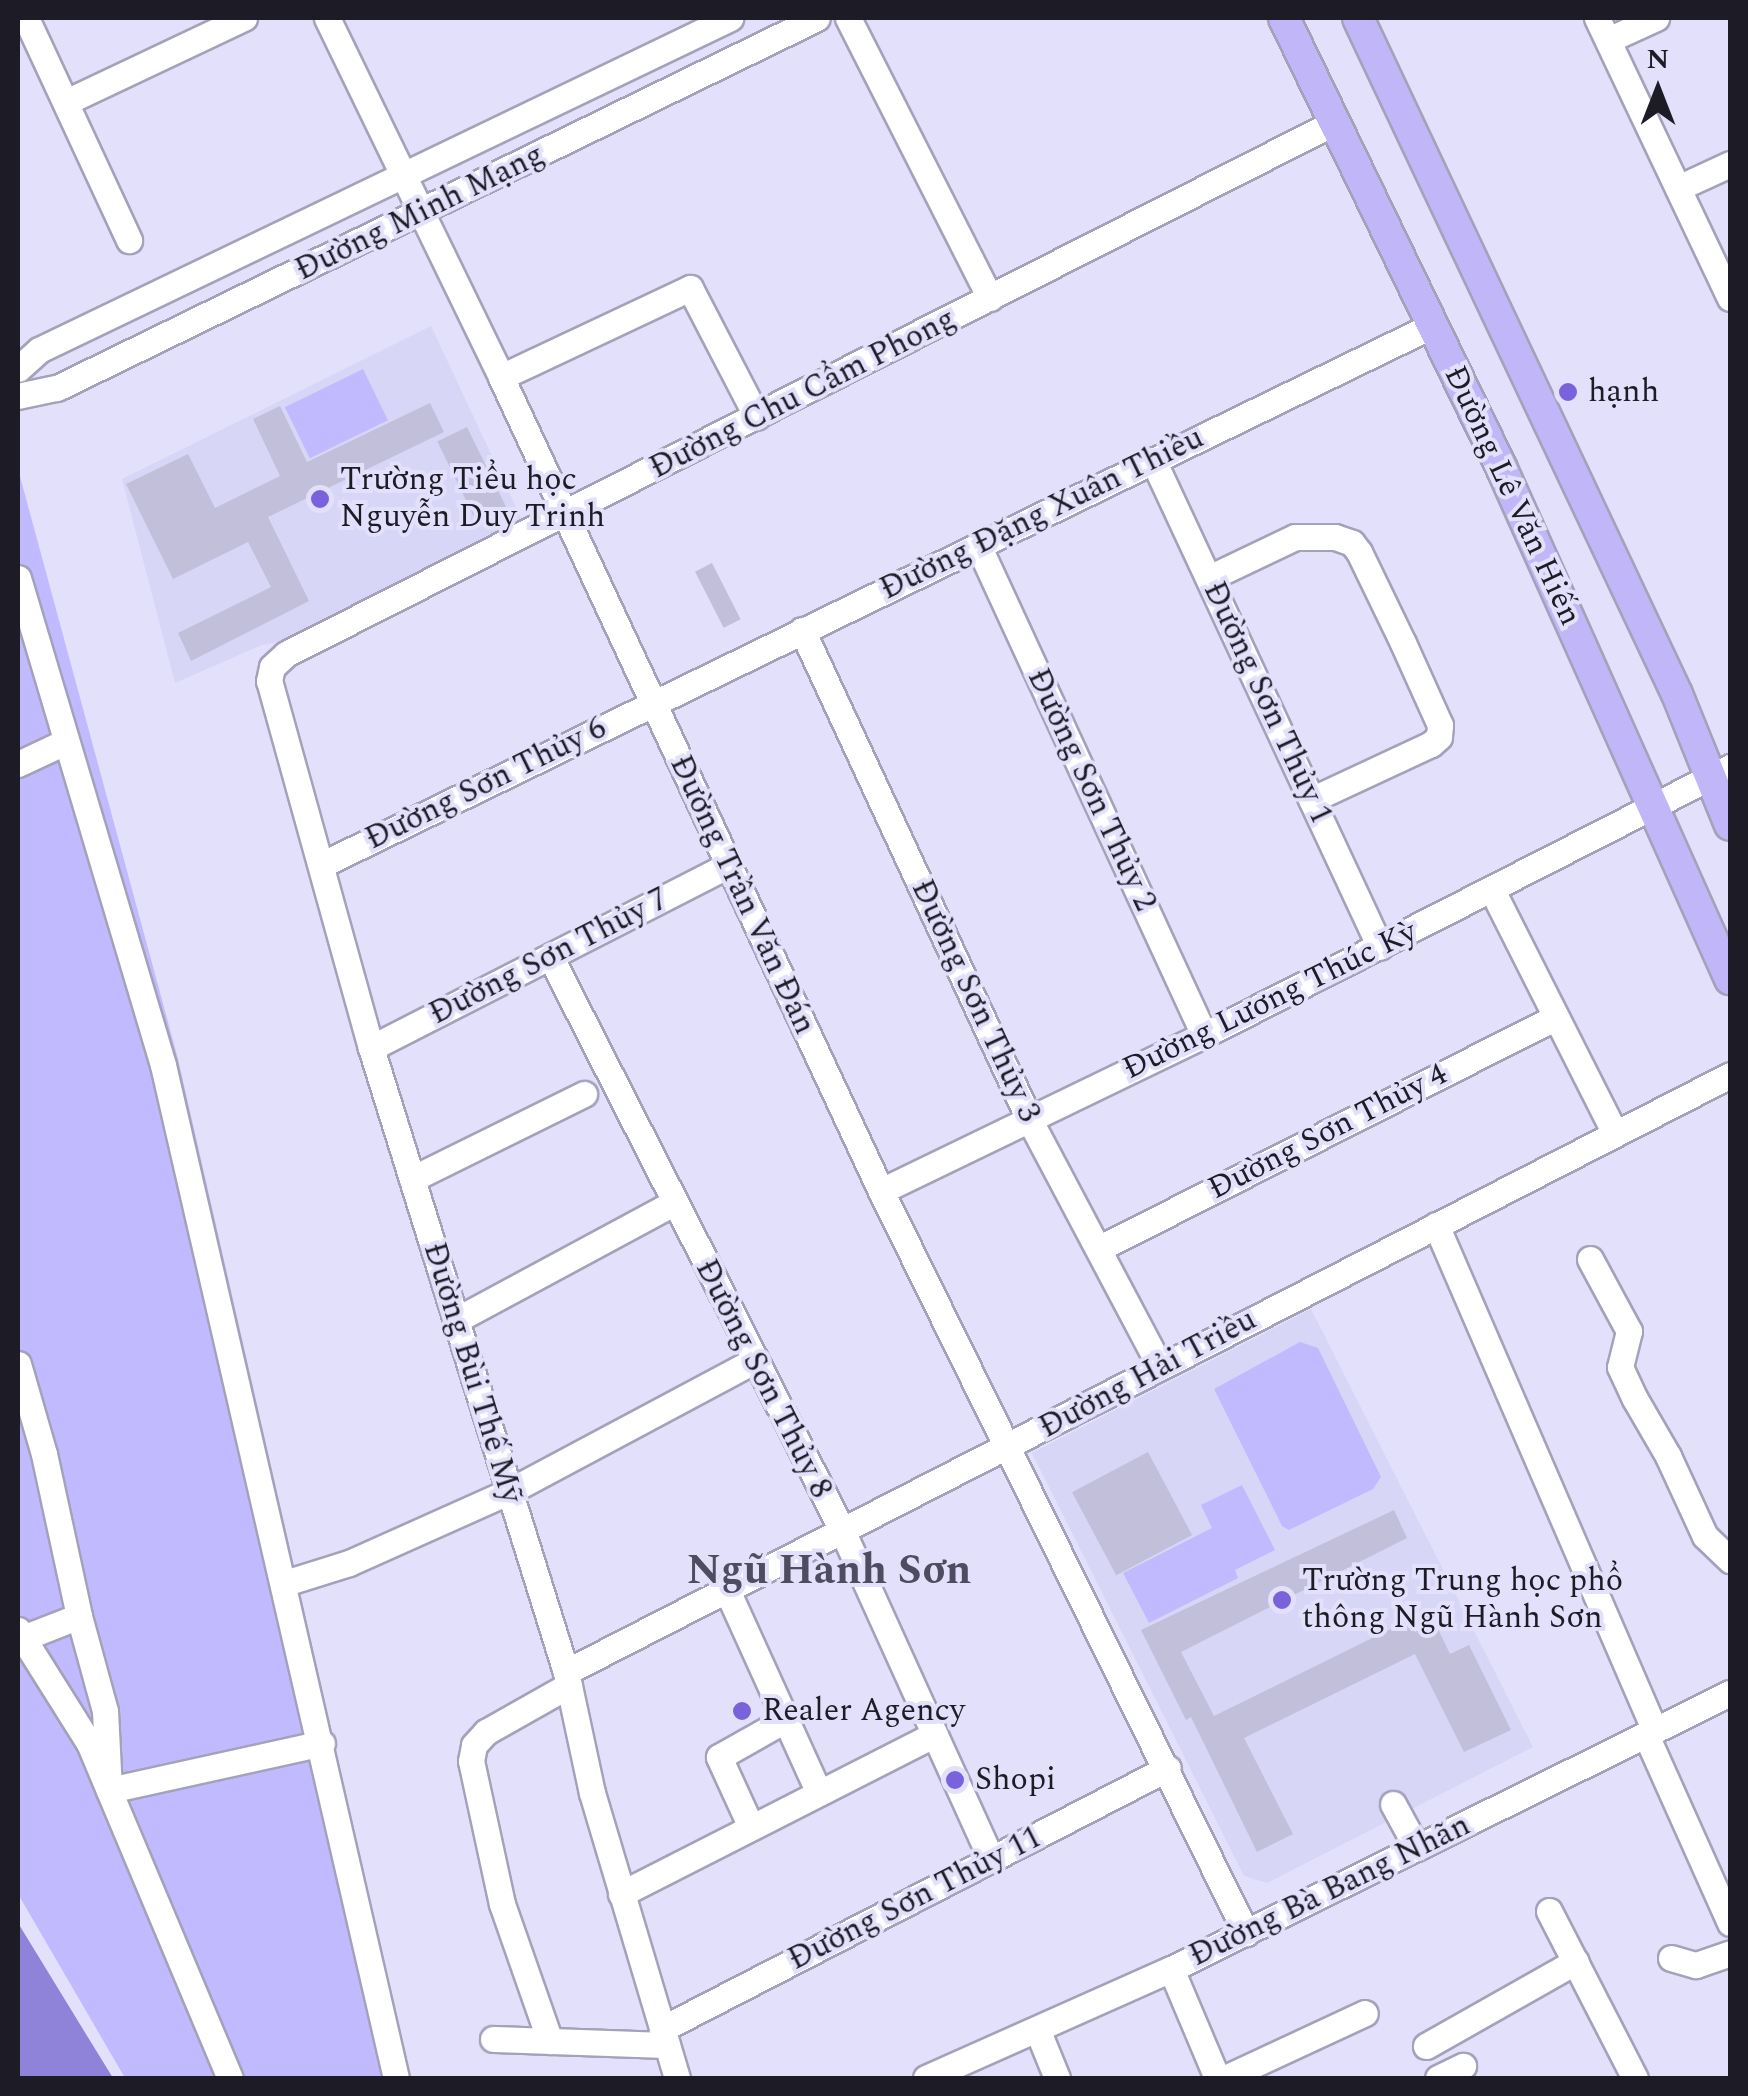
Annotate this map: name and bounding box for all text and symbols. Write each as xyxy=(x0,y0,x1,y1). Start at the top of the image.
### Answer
text: N xyxy=(1647,38,1669,81)
north arrow xyxy=(1608,40,1708,140)
street label: Đường Minh Mạng xyxy=(289,136,551,290)
street label: Đường Chu Cẩm Phong xyxy=(644,300,962,488)
street label: Đường Lê Văn Hiến xyxy=(1435,360,1589,632)
place label: hạnh xyxy=(1588,373,1659,411)
marker: hạnh xyxy=(1557,381,1579,403)
street label: Đường Đặng Xuân Thiều xyxy=(874,419,1210,609)
place label: Trường Tiểu học Nguyễn Duy Trinh xyxy=(340,462,605,537)
marker: Trường Tiểu học Nguyễn Duy Trinh xyxy=(309,488,331,510)
street label: Đường Sơn Thủy 1 xyxy=(1194,576,1340,830)
street label: Đường Sơn Thủy 2 xyxy=(1018,663,1164,917)
street label: Đường Sơn Thủy 6 xyxy=(359,709,613,859)
street label: Đường Trần Văn Đán xyxy=(661,749,823,1041)
street label: Đường Sơn Thủy 3 xyxy=(902,874,1048,1128)
street label: Đường Sơn Thủy 7 xyxy=(423,880,675,1034)
street label: Đường Lương Thúc Kỳ xyxy=(1117,913,1423,1089)
street label: Đường Sơn Thủy 4 xyxy=(1202,1055,1454,1209)
street label: Đường Bùi Thế Mỹ xyxy=(414,1238,530,1508)
street label: Đường Sơn Thủy 8 xyxy=(686,1253,840,1505)
street label: Đường Hải Triều xyxy=(1033,1301,1263,1447)
district label: Ngũ Hành Sơn xyxy=(687,1546,971,1596)
place label: Trường Trung học phổ thông Ngũ Hành Sơn xyxy=(1302,1563,1623,1638)
marker: Trường Trung học phổ thông Ngũ Hành Sơn xyxy=(1271,1589,1293,1611)
place label: Realer Agency xyxy=(762,1692,965,1730)
marker: Realer Agency xyxy=(731,1700,753,1722)
place label: Shopi xyxy=(975,1761,1056,1799)
marker: Shopi xyxy=(944,1769,966,1791)
street label: Đường Bà Bang Nhãn xyxy=(1183,1806,1477,1976)
street label: Đường Sơn Thủy 11 xyxy=(782,1819,1048,1979)

